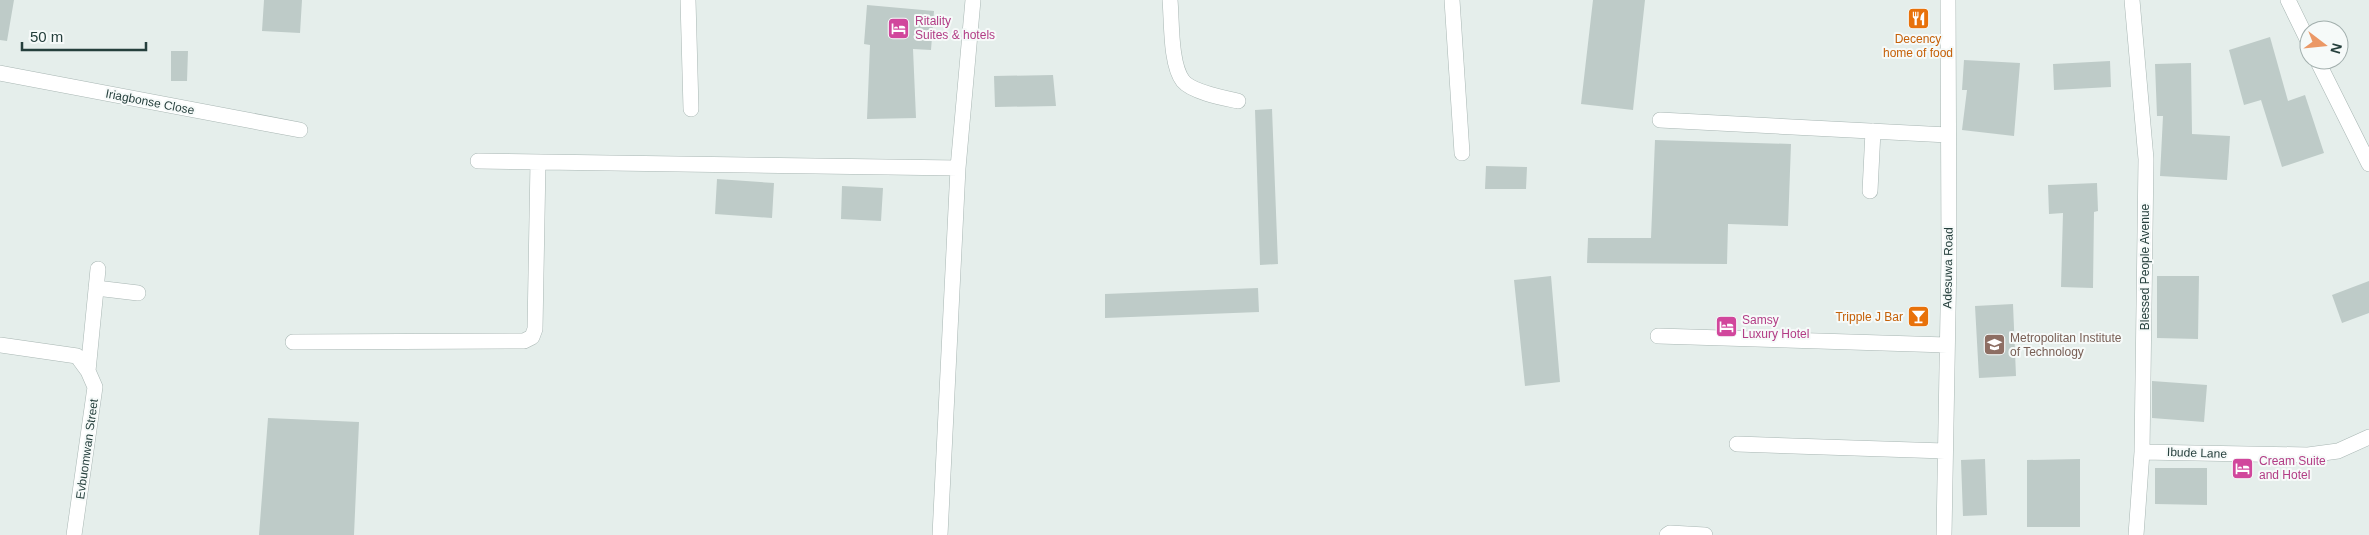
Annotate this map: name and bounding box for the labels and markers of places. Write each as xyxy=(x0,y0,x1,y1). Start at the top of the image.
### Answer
restaurant icon: Decency home of food xyxy=(1906,6,1930,30)
place label: Ritality Suites & hotels xyxy=(915,14,995,42)
hotel icon: Ritality Suites & hotels xyxy=(887,16,911,40)
place label: Decency home of food xyxy=(1883,32,1953,60)
bar icon: Tripple J Bar xyxy=(1907,305,1931,329)
place label: Tripple J Bar xyxy=(1835,310,1903,324)
place label: Samsy Luxury Hotel xyxy=(1742,313,1809,341)
hotel icon: Samsy Luxury Hotel xyxy=(1714,315,1738,339)
place label: Metropolitan Institute of Technology xyxy=(2010,331,2122,359)
school or university icon: Metropolitan Institute of Technology xyxy=(1982,333,2006,357)
place label: Cream Suite and Hotel xyxy=(2259,454,2326,482)
hotel icon: Cream Suite and Hotel xyxy=(2231,456,2255,480)

